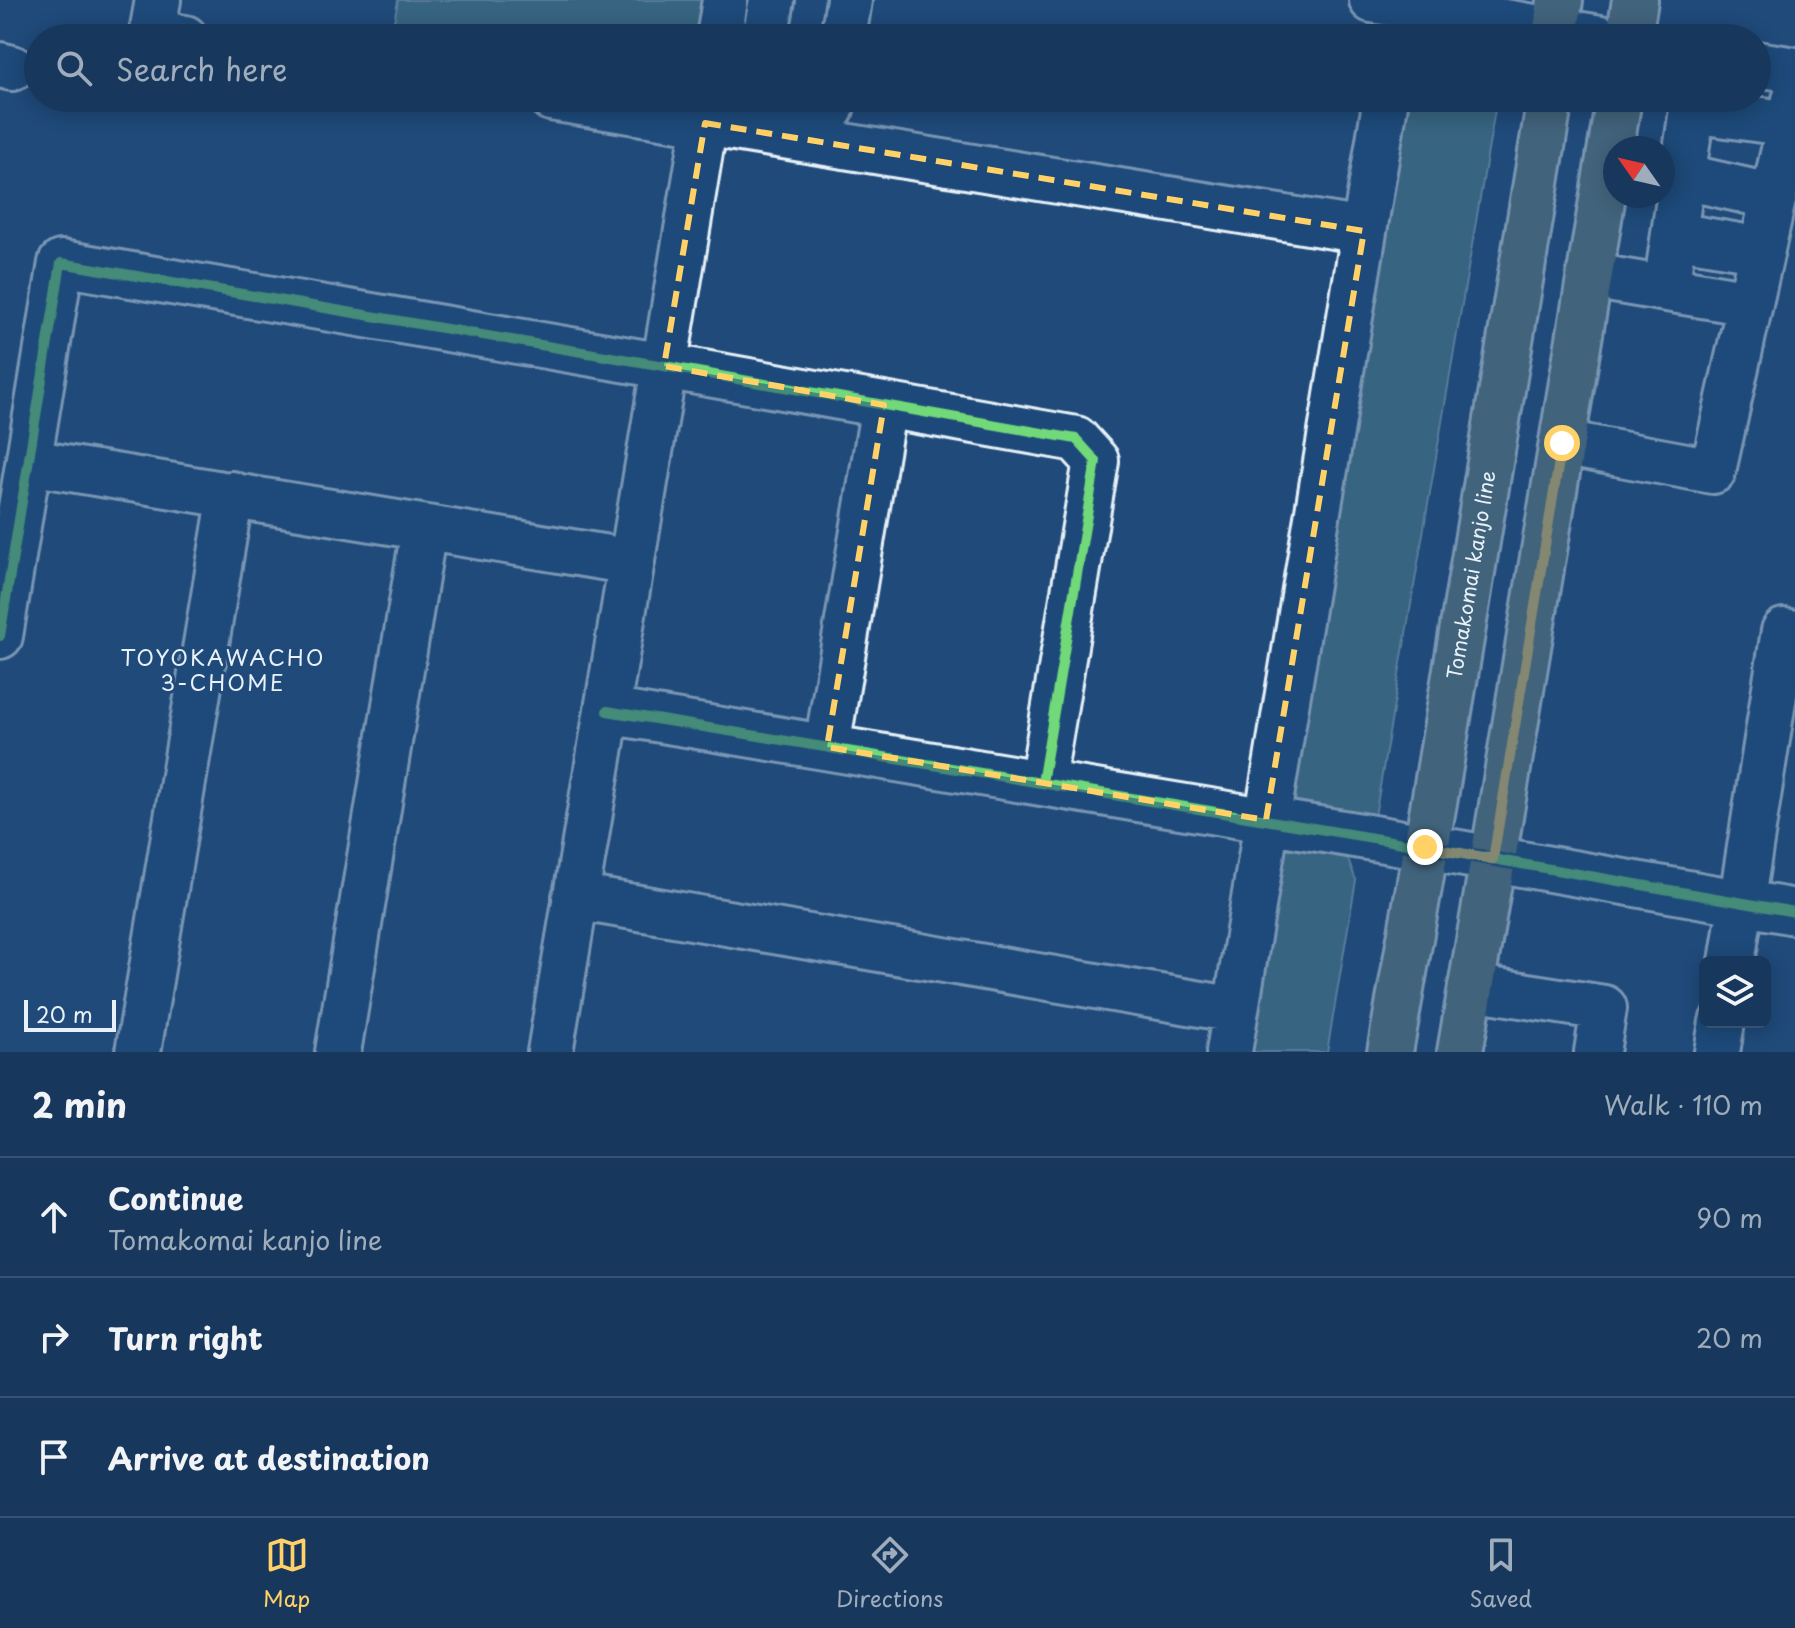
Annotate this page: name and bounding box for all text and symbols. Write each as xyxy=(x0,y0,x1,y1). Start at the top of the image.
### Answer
search box xyxy=(24,24,1771,112)
icon: search xyxy=(52,46,96,90)
text: Search here xyxy=(116,46,288,91)
north arrow xyxy=(1603,136,1675,208)
route start xyxy=(1544,425,1580,461)
street label: Tomakomai kanjo line xyxy=(1439,468,1503,681)
district label: TOYOKAWACHO 3-CHOME xyxy=(121,640,325,698)
route end xyxy=(1407,829,1443,865)
map controls xyxy=(1699,956,1771,1028)
button: layers xyxy=(1699,956,1771,1028)
scale bar xyxy=(24,996,116,1032)
text: 20 m xyxy=(36,997,93,1030)
text: 2 min xyxy=(32,1078,127,1130)
text: Walk · 110 m xyxy=(1604,1085,1763,1124)
text: Continue xyxy=(108,1175,243,1220)
icon: ahead xyxy=(32,1195,76,1239)
text: 90 m xyxy=(1696,1198,1763,1237)
text: Tomakomai kanjo line xyxy=(108,1220,383,1259)
icon: right xyxy=(32,1315,76,1359)
text: Turn right xyxy=(108,1315,263,1360)
text: 20 m xyxy=(1696,1318,1763,1357)
icon: arrive xyxy=(32,1435,76,1479)
text: Arrive at destination xyxy=(108,1435,430,1480)
tab: Map xyxy=(263,1533,310,1614)
tab: Directions xyxy=(836,1533,943,1614)
tab: Saved xyxy=(1469,1533,1532,1614)

